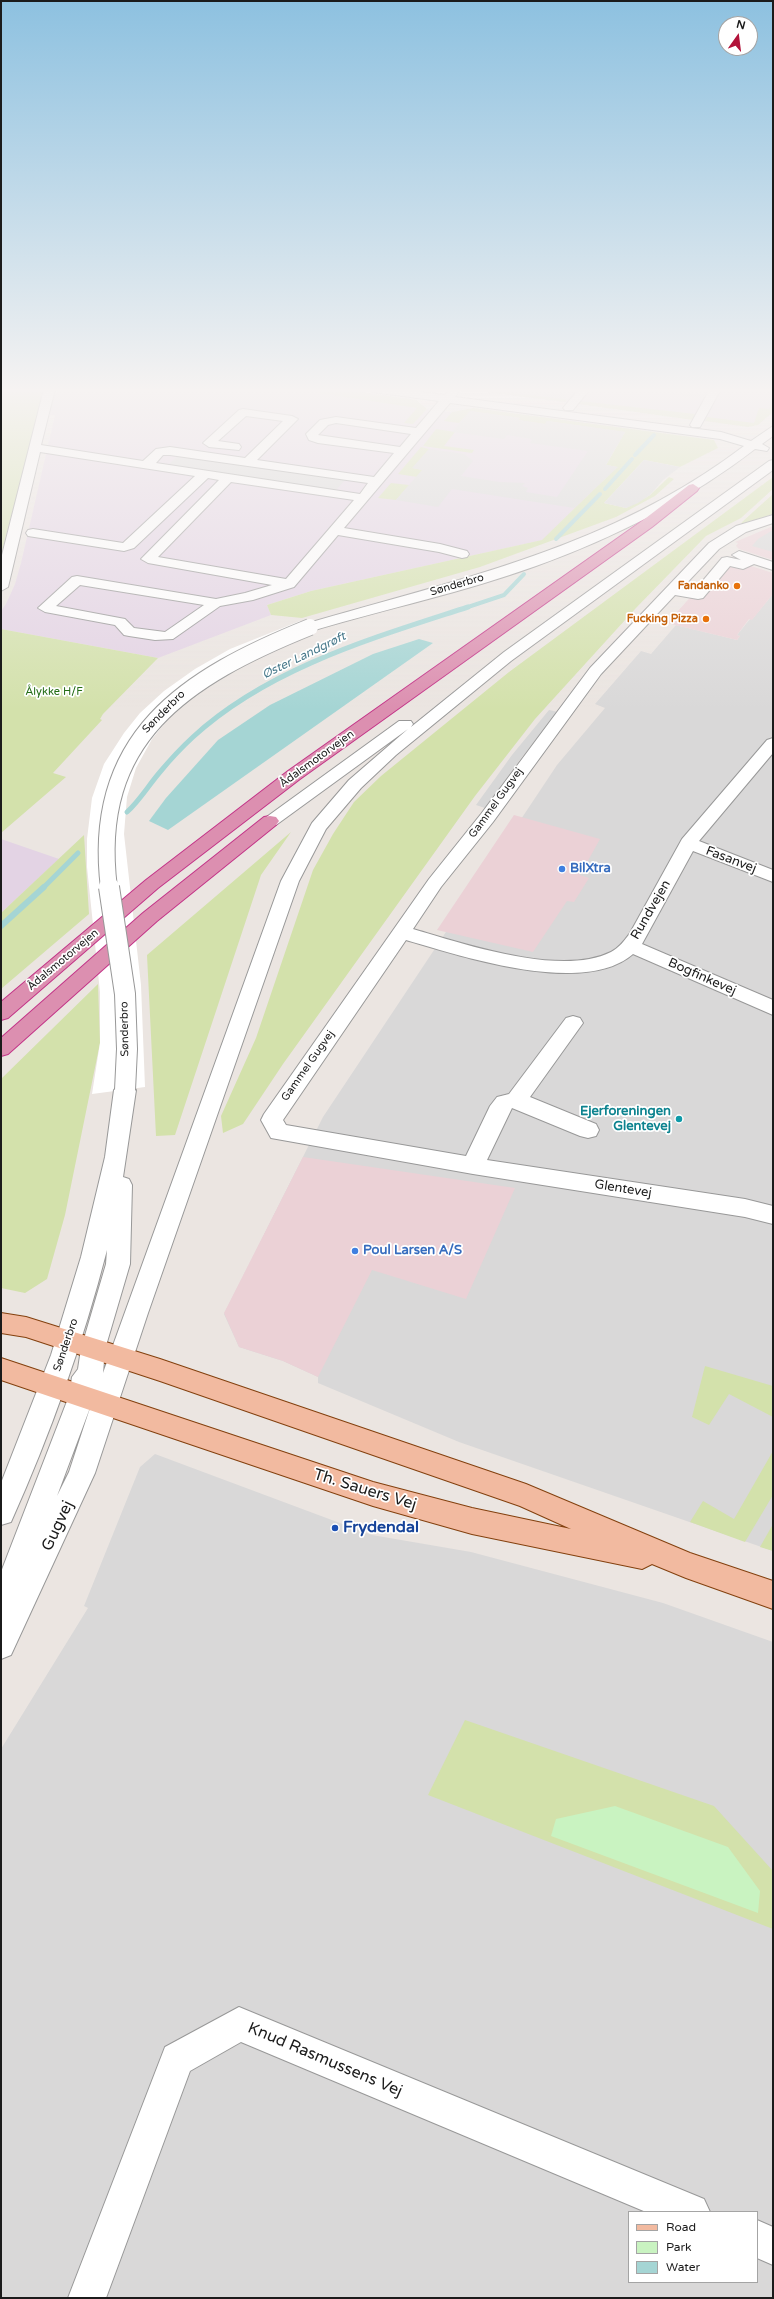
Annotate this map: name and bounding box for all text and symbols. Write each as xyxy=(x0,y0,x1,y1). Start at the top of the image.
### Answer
north arrow xyxy=(718,16,758,56)
text: N xyxy=(735,17,747,32)
street label: Sønderbro xyxy=(429,571,485,599)
place label: Fandanko xyxy=(678,579,729,593)
marker: Fandanko xyxy=(732,581,742,591)
place label: Fucking Pizza xyxy=(627,612,698,626)
marker: Fucking Pizza xyxy=(701,614,711,624)
water label: Øster Landgrøft xyxy=(260,630,348,682)
park label: Ålykke H/F xyxy=(25,685,83,699)
street label: Sønderbro xyxy=(140,688,188,736)
street label: Ådalsmotorvejen xyxy=(277,728,357,790)
street label: Gammel Gugvej xyxy=(466,765,526,841)
street label: Fasanvej xyxy=(703,843,759,877)
place label: BilXtra xyxy=(570,861,611,877)
marker: BilXtra xyxy=(557,864,567,874)
street label: Rundvejen xyxy=(628,878,674,942)
street label: Ådalsmotorvejen xyxy=(25,926,101,994)
street label: Bogfinkevej xyxy=(665,955,739,999)
street label: Sønderbro xyxy=(118,1001,132,1057)
street label: Gammel Gugvej xyxy=(279,1028,337,1104)
place label: Ejerforeningen Glentevej xyxy=(580,1104,671,1135)
marker: Ejerforeningen Glentevej xyxy=(674,1114,684,1124)
street label: Glentevej xyxy=(593,1177,653,1201)
place label: Poul Larsen A/S xyxy=(363,1243,462,1259)
marker: Poul Larsen A/S xyxy=(350,1246,360,1256)
street label: Sønderbro xyxy=(51,1317,81,1373)
street label: Th. Sauers Vej xyxy=(311,1465,419,1515)
street label: Gugvej xyxy=(38,1498,78,1554)
place label: Frydendal xyxy=(343,1518,419,1538)
marker: Frydendal xyxy=(330,1523,340,1533)
street label: Knud Rasmussens Vej xyxy=(245,2019,405,2101)
legend xyxy=(628,2211,758,2283)
text: Road xyxy=(666,2220,696,2234)
text: Park xyxy=(666,2240,692,2254)
text: Water xyxy=(666,2260,700,2274)

